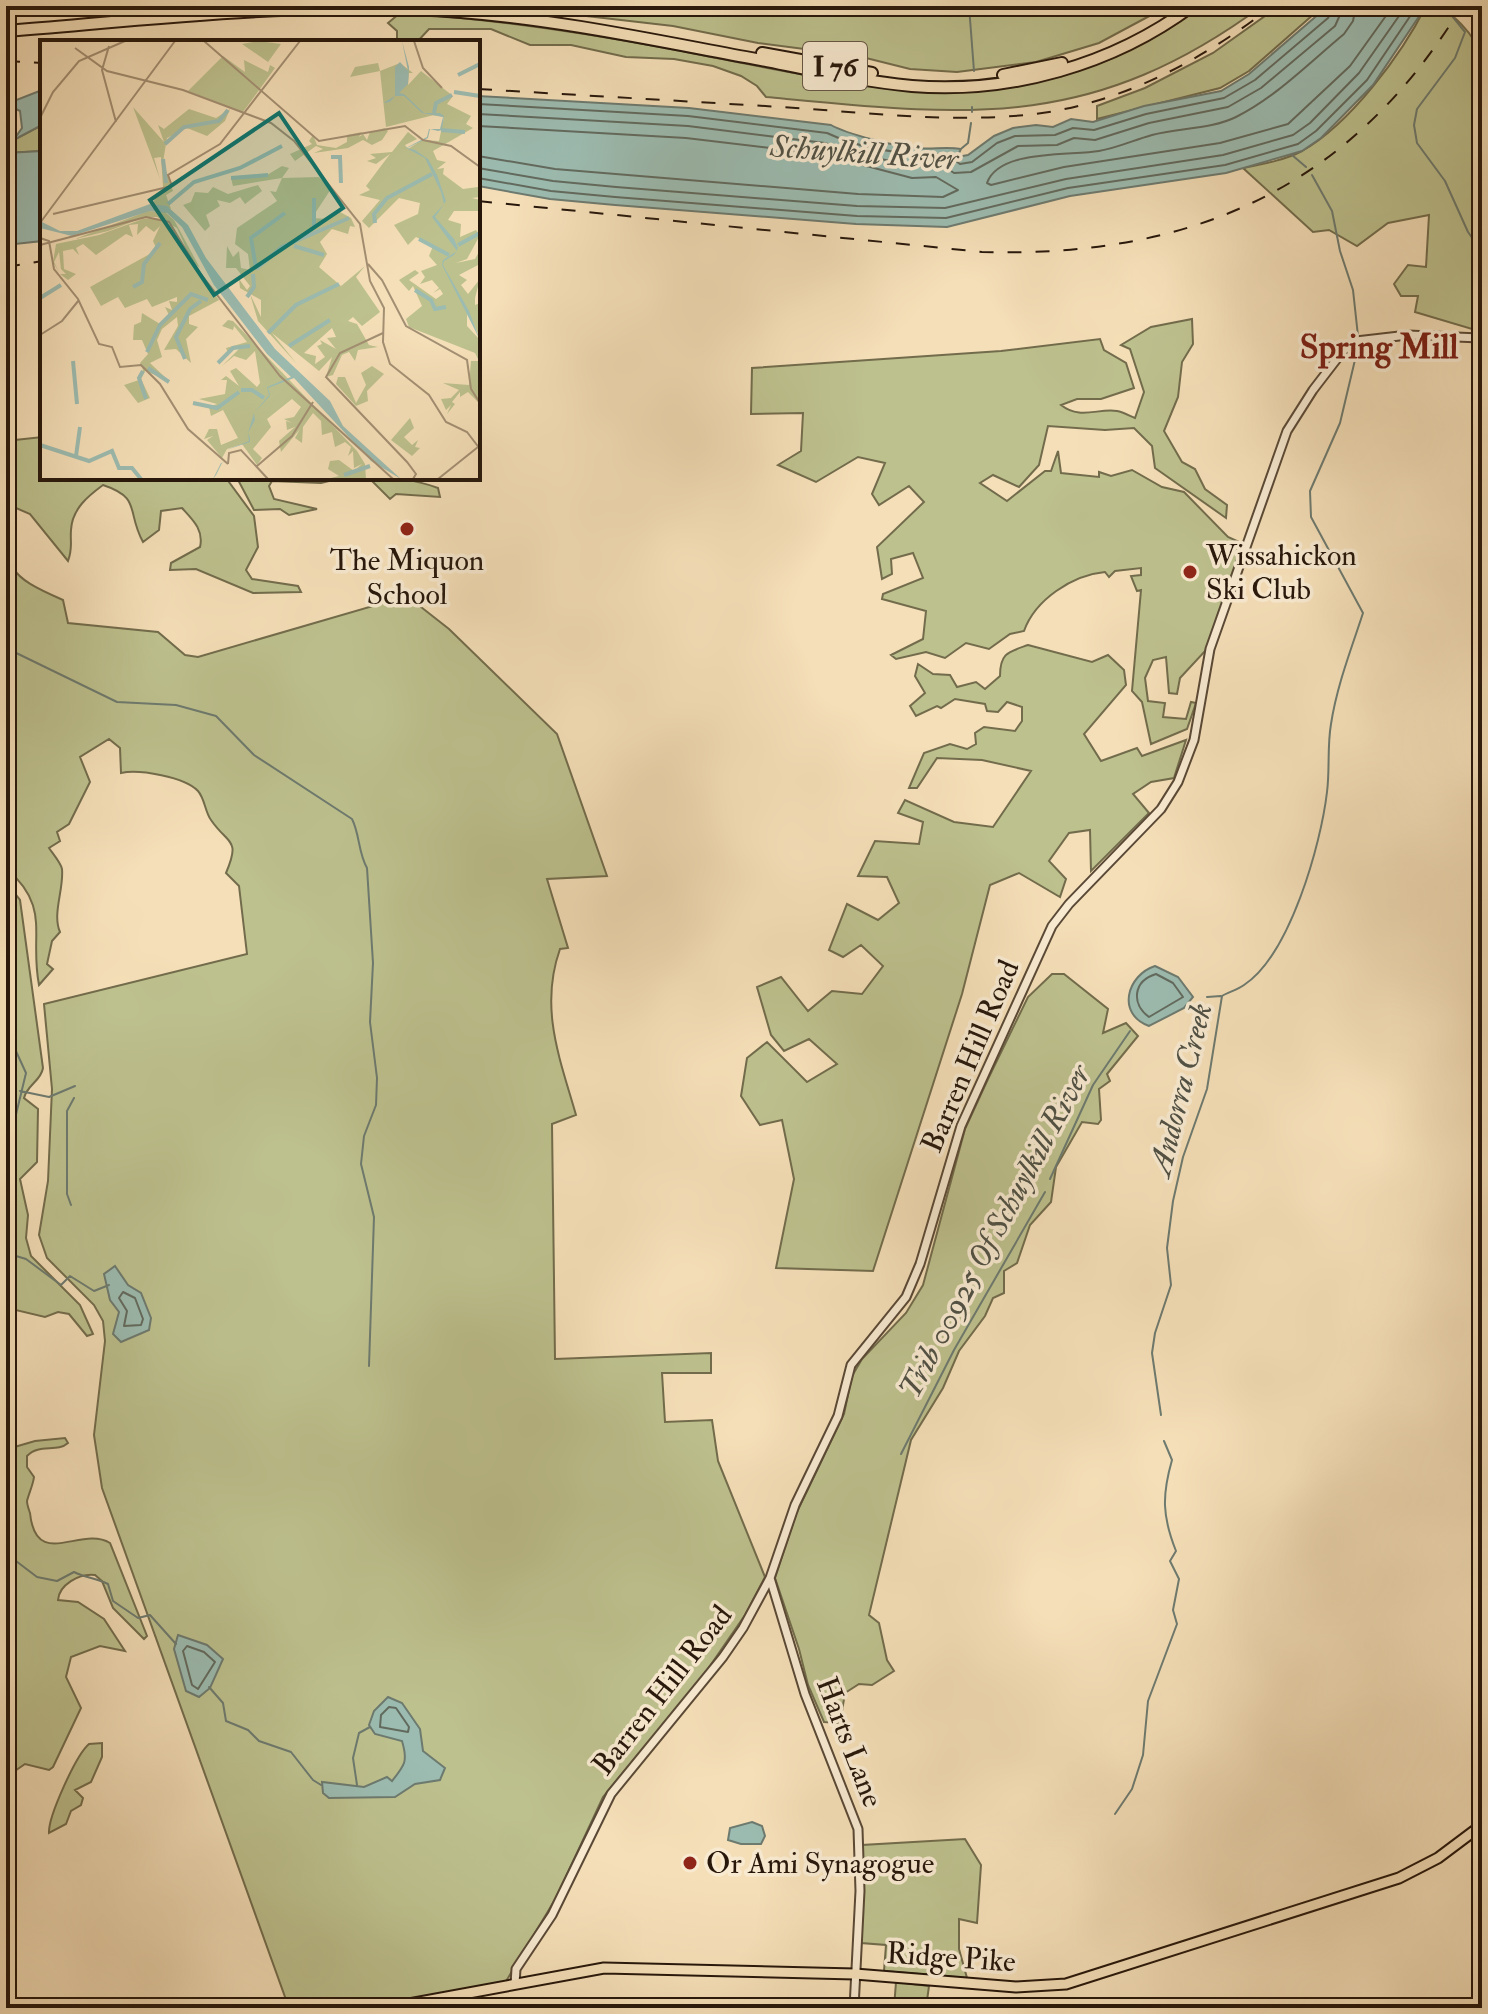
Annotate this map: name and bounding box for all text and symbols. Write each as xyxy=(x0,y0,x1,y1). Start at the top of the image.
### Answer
inset map xyxy=(40,40,480,480)
road number: I 76 xyxy=(803,42,867,90)
water label: Schuylkill River xyxy=(768,126,961,180)
district label: Spring Mill xyxy=(1300,326,1459,369)
marker: The Miquon School xyxy=(398,520,416,538)
place label: Wissahickon Ski Club xyxy=(1205,537,1357,608)
place label: The Miquon School xyxy=(330,542,484,613)
marker: Wissahickon Ski Club xyxy=(1181,563,1199,581)
street label: Barren Hill Road xyxy=(913,954,1028,1158)
water label: Andorra Creek xyxy=(1140,999,1222,1183)
water label: Trib 00925 Of Schuylkill River xyxy=(890,1056,1101,1405)
street label: Barren Hill Road xyxy=(585,1598,740,1783)
street label: Harts Lane xyxy=(808,1672,891,1813)
place label: Or Ami Synagogue xyxy=(706,1845,934,1882)
marker: Or Ami Synagogue xyxy=(681,1854,699,1872)
street label: Ridge Pike xyxy=(885,1935,1017,1980)

